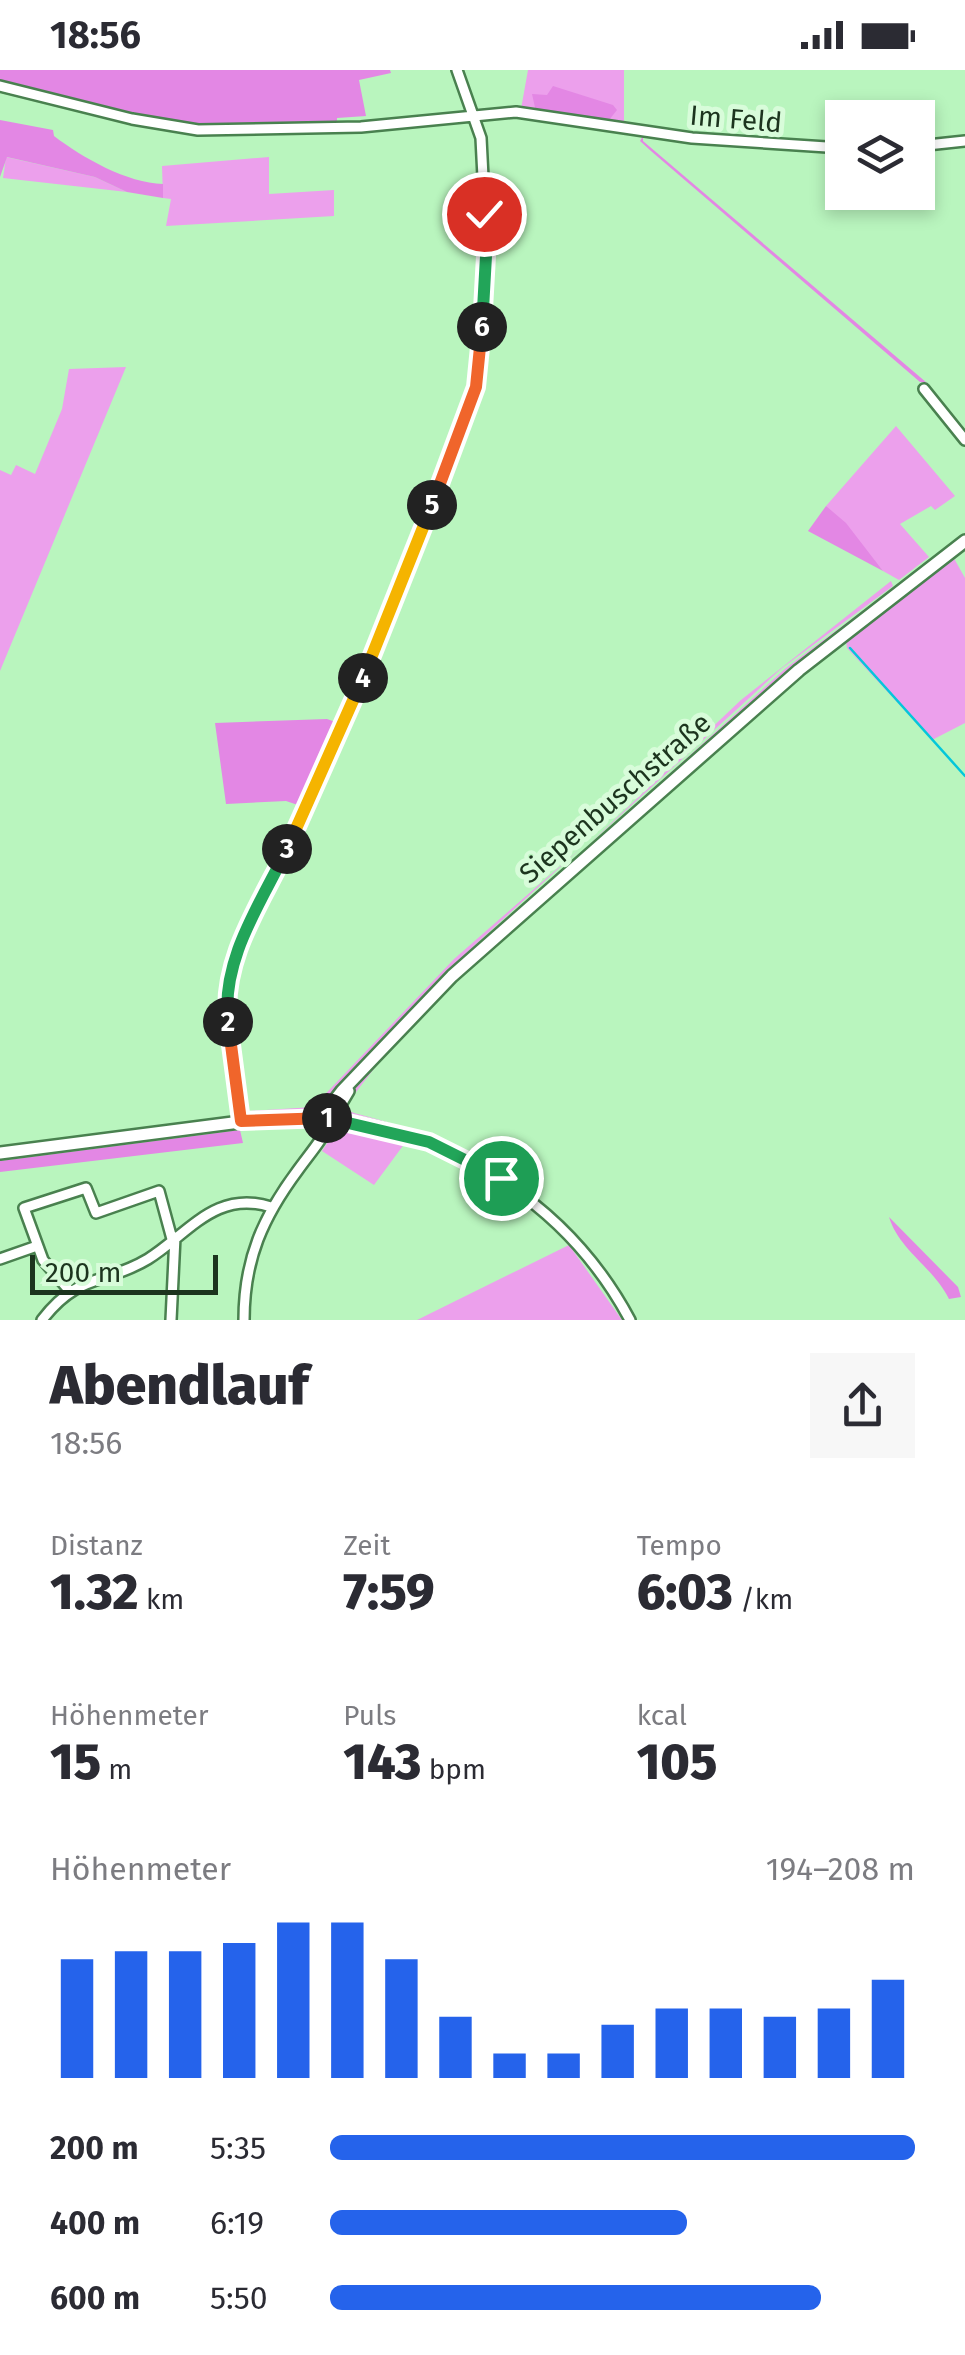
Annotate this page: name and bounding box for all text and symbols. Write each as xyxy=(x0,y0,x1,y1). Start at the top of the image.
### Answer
text: 18:56 xyxy=(50,12,141,58)
street label: Im Feld xyxy=(688,99,784,139)
map controls xyxy=(825,100,935,210)
button: layers xyxy=(825,100,935,210)
pin xyxy=(442,172,527,257)
icon: check xyxy=(457,187,512,242)
pin: 6 xyxy=(457,302,507,352)
text: 6 xyxy=(474,310,490,343)
pin: 5 xyxy=(407,480,457,530)
text: 5 xyxy=(424,488,440,521)
pin: 4 xyxy=(338,653,388,703)
text: 4 xyxy=(355,661,371,694)
street label: Siepenbuschstraße xyxy=(513,706,717,890)
pin: 3 xyxy=(262,824,312,874)
text: 3 xyxy=(280,832,294,865)
pin: 2 xyxy=(203,997,253,1047)
text: 2 xyxy=(221,1005,235,1038)
pin: 1 xyxy=(302,1093,352,1143)
text: 1 xyxy=(321,1101,334,1134)
pin xyxy=(459,1136,544,1221)
icon: arrive xyxy=(474,1151,529,1206)
scale bar xyxy=(30,1250,218,1294)
text: 200 m xyxy=(45,1256,122,1289)
text: Abendlauf xyxy=(50,1353,309,1419)
button: share xyxy=(810,1353,915,1458)
text: 18:56 xyxy=(50,1424,122,1462)
text: Distanz xyxy=(50,1529,143,1562)
text: Zeit xyxy=(343,1529,391,1562)
text: Tempo xyxy=(637,1529,722,1562)
text: 1.32 xyxy=(50,1562,139,1622)
text: 7:59 xyxy=(343,1562,435,1622)
text: 6:03 xyxy=(637,1562,733,1622)
text: km xyxy=(139,1583,184,1616)
text: /km xyxy=(733,1583,793,1616)
text: Höhenmeter xyxy=(50,1699,208,1732)
text: Puls xyxy=(343,1699,396,1732)
text: kcal xyxy=(637,1699,687,1732)
text: 15 xyxy=(50,1732,101,1792)
text: 143 xyxy=(343,1732,421,1792)
text: 105 xyxy=(637,1732,717,1792)
text: m xyxy=(101,1753,132,1786)
text: bpm xyxy=(421,1753,486,1786)
text: Höhenmeter xyxy=(50,1850,231,1888)
text: 194–208 m xyxy=(766,1850,915,1888)
text: 200 m xyxy=(50,2129,139,2167)
text: 5:35 xyxy=(210,2129,266,2167)
text: 400 m xyxy=(50,2204,140,2242)
text: 6:19 xyxy=(210,2204,264,2242)
text: 600 m xyxy=(50,2279,140,2317)
text: 5:50 xyxy=(210,2279,268,2317)

